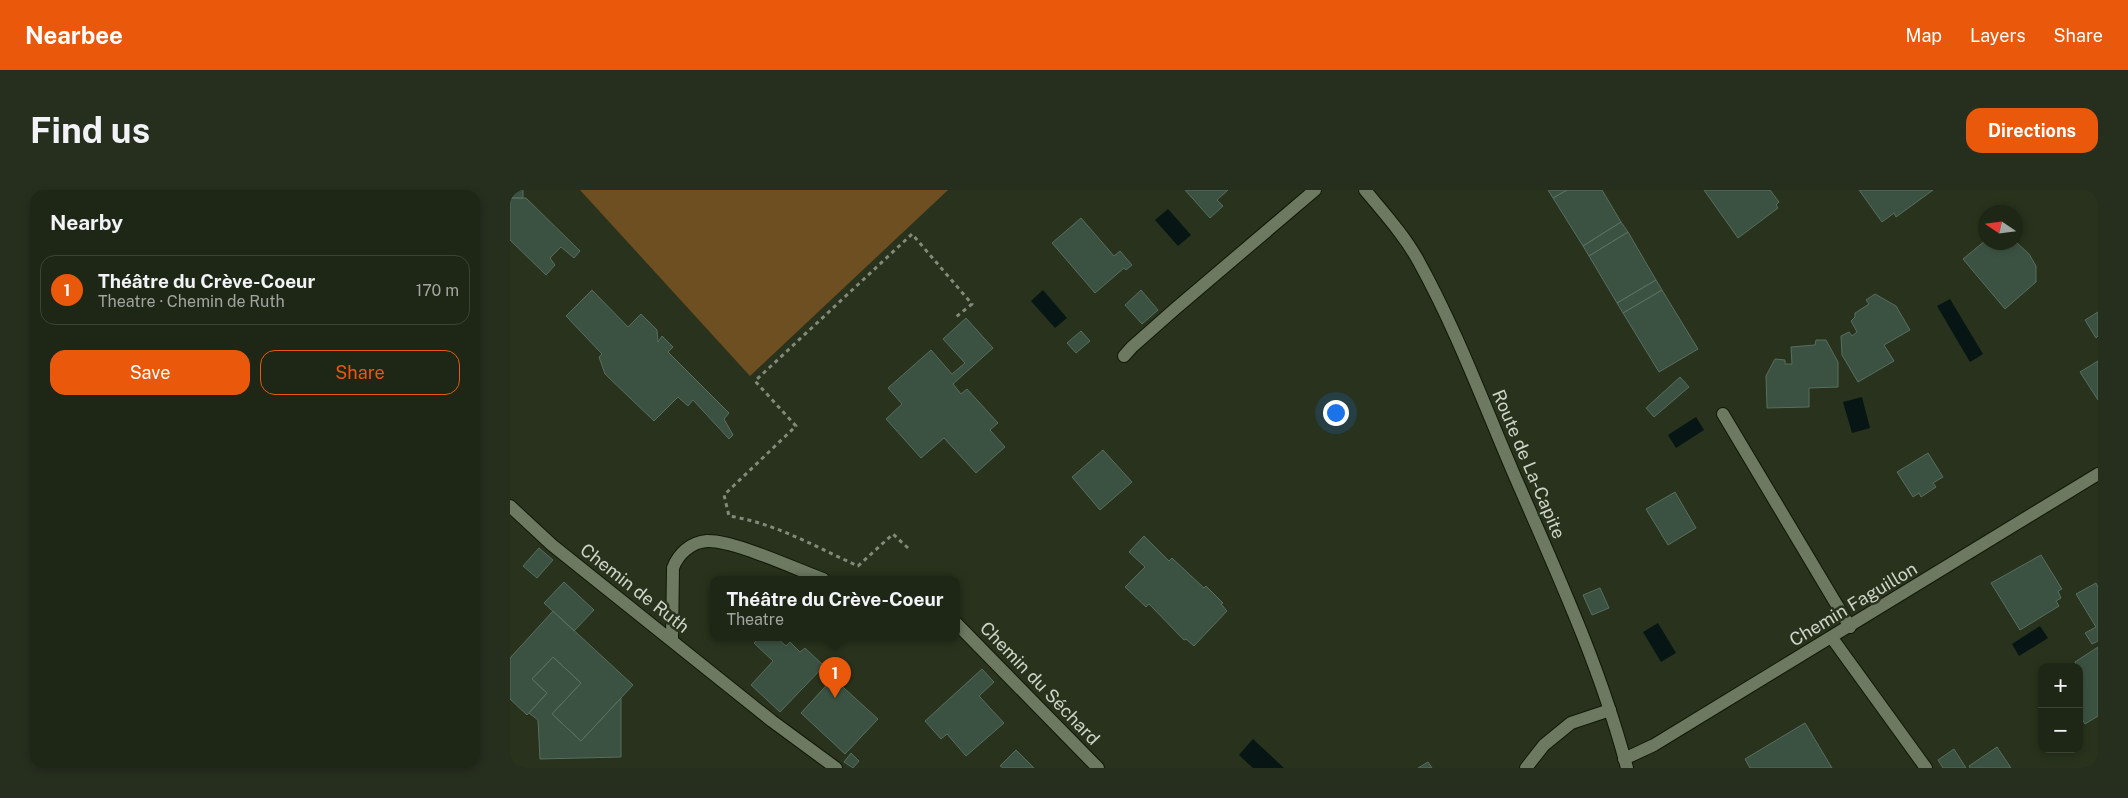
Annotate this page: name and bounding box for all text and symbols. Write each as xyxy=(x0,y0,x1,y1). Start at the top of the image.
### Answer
text: Nearbee xyxy=(25,21,123,49)
text: Map xyxy=(1906,25,1942,46)
text: Layers xyxy=(1970,25,2026,46)
text: Share xyxy=(2054,25,2103,46)
button: Directions xyxy=(1966,108,2098,153)
text: Find us xyxy=(30,110,150,151)
north arrow xyxy=(1978,205,2023,250)
text: Nearby xyxy=(50,210,123,235)
text: Théâtre du Crève-Coeur xyxy=(98,270,315,292)
text: 1 xyxy=(64,281,70,300)
text: 170 m xyxy=(416,281,459,300)
text: Theatre · Chemin de Ruth xyxy=(98,292,285,311)
button: Save xyxy=(50,350,250,395)
button: Share xyxy=(260,350,460,395)
street label: Route de La-Capite xyxy=(1488,386,1570,542)
your location xyxy=(1323,400,1349,426)
street label: Chemin de Ruth xyxy=(576,539,694,637)
street label: Chemin Faguillon xyxy=(1785,558,1921,650)
popup xyxy=(710,576,960,641)
text: Théâtre du Crève-Coeur xyxy=(726,588,944,610)
text: Theatre xyxy=(726,610,784,629)
street label: Chemin du Séchard xyxy=(976,617,1104,749)
pin: 1 xyxy=(819,657,851,698)
map controls xyxy=(2038,663,2083,753)
button: + xyxy=(2038,663,2083,708)
button: − xyxy=(2038,708,2083,753)

